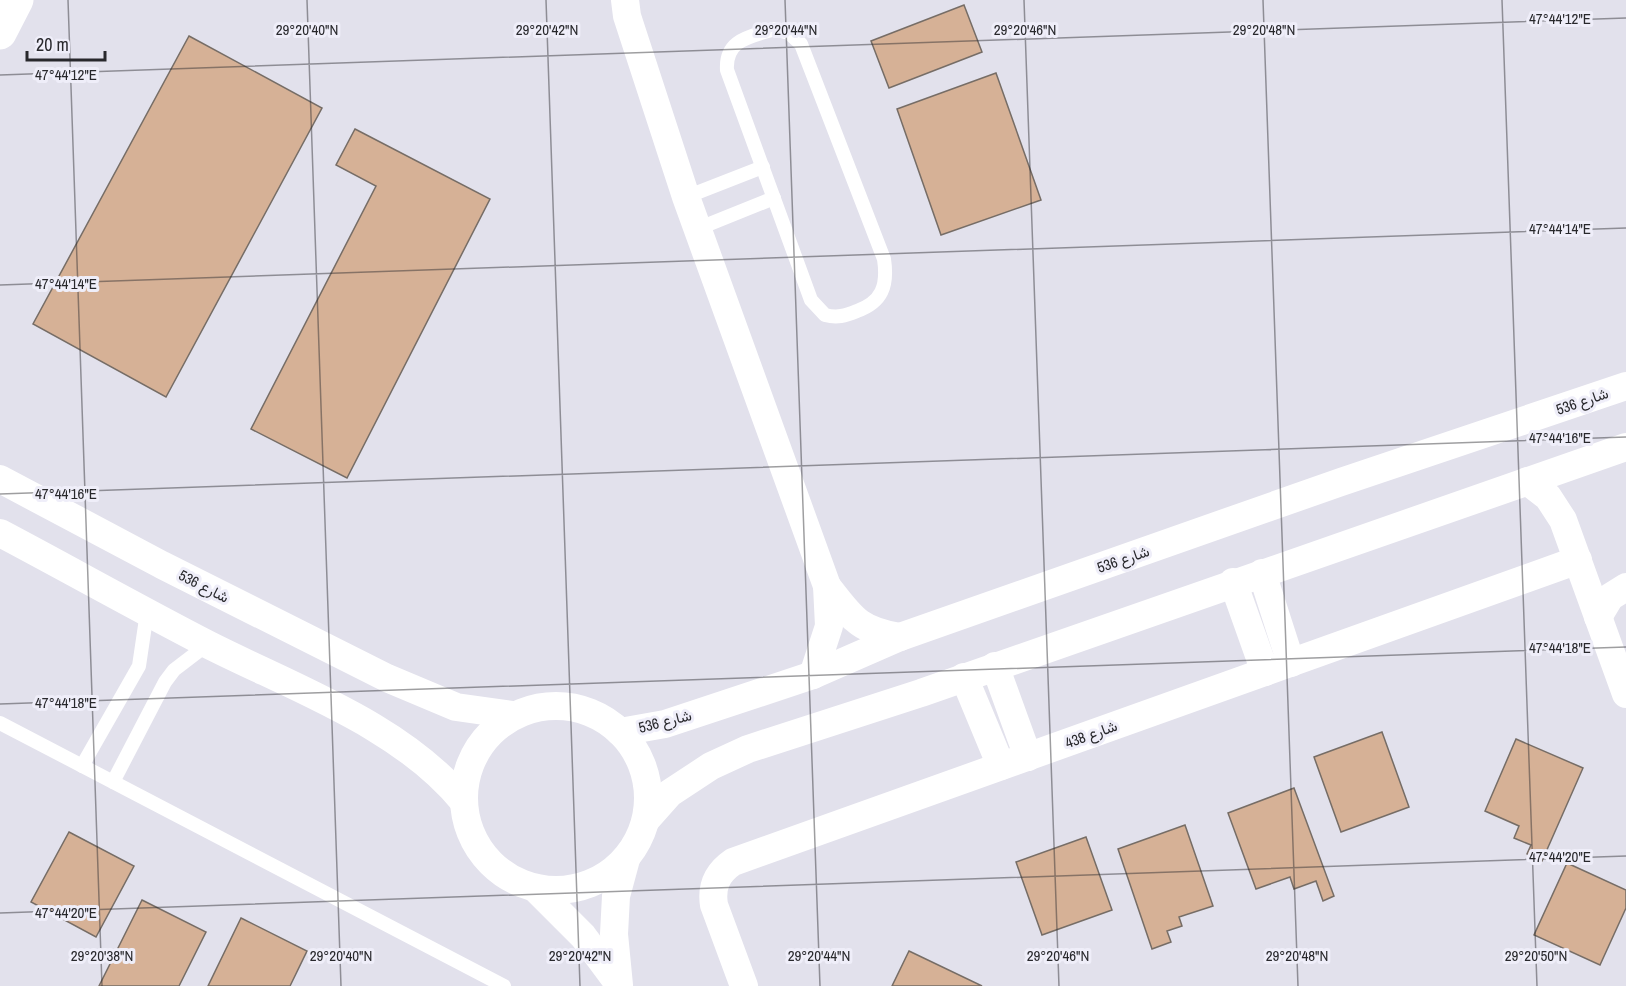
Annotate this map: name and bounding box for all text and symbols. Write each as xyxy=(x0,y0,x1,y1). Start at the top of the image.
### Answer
text: 47°44'12"E xyxy=(1529,8,1591,29)
text: 29°20'40"N xyxy=(276,19,338,40)
text: 29°20'42"N xyxy=(516,19,578,40)
text: 29°20'44"N xyxy=(755,19,817,40)
text: 29°20'46"N xyxy=(994,19,1056,40)
text: 29°20'48"N xyxy=(1233,19,1295,40)
scale bar xyxy=(27,24,105,62)
text: 20 m xyxy=(36,32,69,57)
text: 47°44'12"E xyxy=(35,64,97,85)
text: 47°44'14"E xyxy=(1529,218,1591,239)
text: 47°44'14"E xyxy=(35,273,97,294)
street label: شارع 536 xyxy=(1553,382,1611,421)
text: 47°44'16"E xyxy=(1529,427,1591,448)
text: 47°44'16"E xyxy=(35,483,97,504)
street label: شارع 536 xyxy=(1094,540,1152,579)
street label: شارع 536 xyxy=(175,564,233,609)
text: 47°44'18"E xyxy=(1529,637,1591,658)
text: 47°44'18"E xyxy=(35,692,97,713)
street label: شارع 536 xyxy=(636,704,694,739)
street label: شارع 438 xyxy=(1062,715,1121,754)
text: 47°44'20"E xyxy=(1529,846,1591,867)
text: 47°44'20"E xyxy=(35,902,97,923)
text: 29°20'38"N xyxy=(71,945,133,966)
text: 29°20'40"N xyxy=(310,945,372,966)
text: 29°20'42"N xyxy=(549,945,611,966)
text: 29°20'44"N xyxy=(788,945,850,966)
text: 29°20'46"N xyxy=(1027,945,1089,966)
text: 29°20'48"N xyxy=(1266,945,1328,966)
text: 29°20'50"N xyxy=(1505,945,1567,966)

